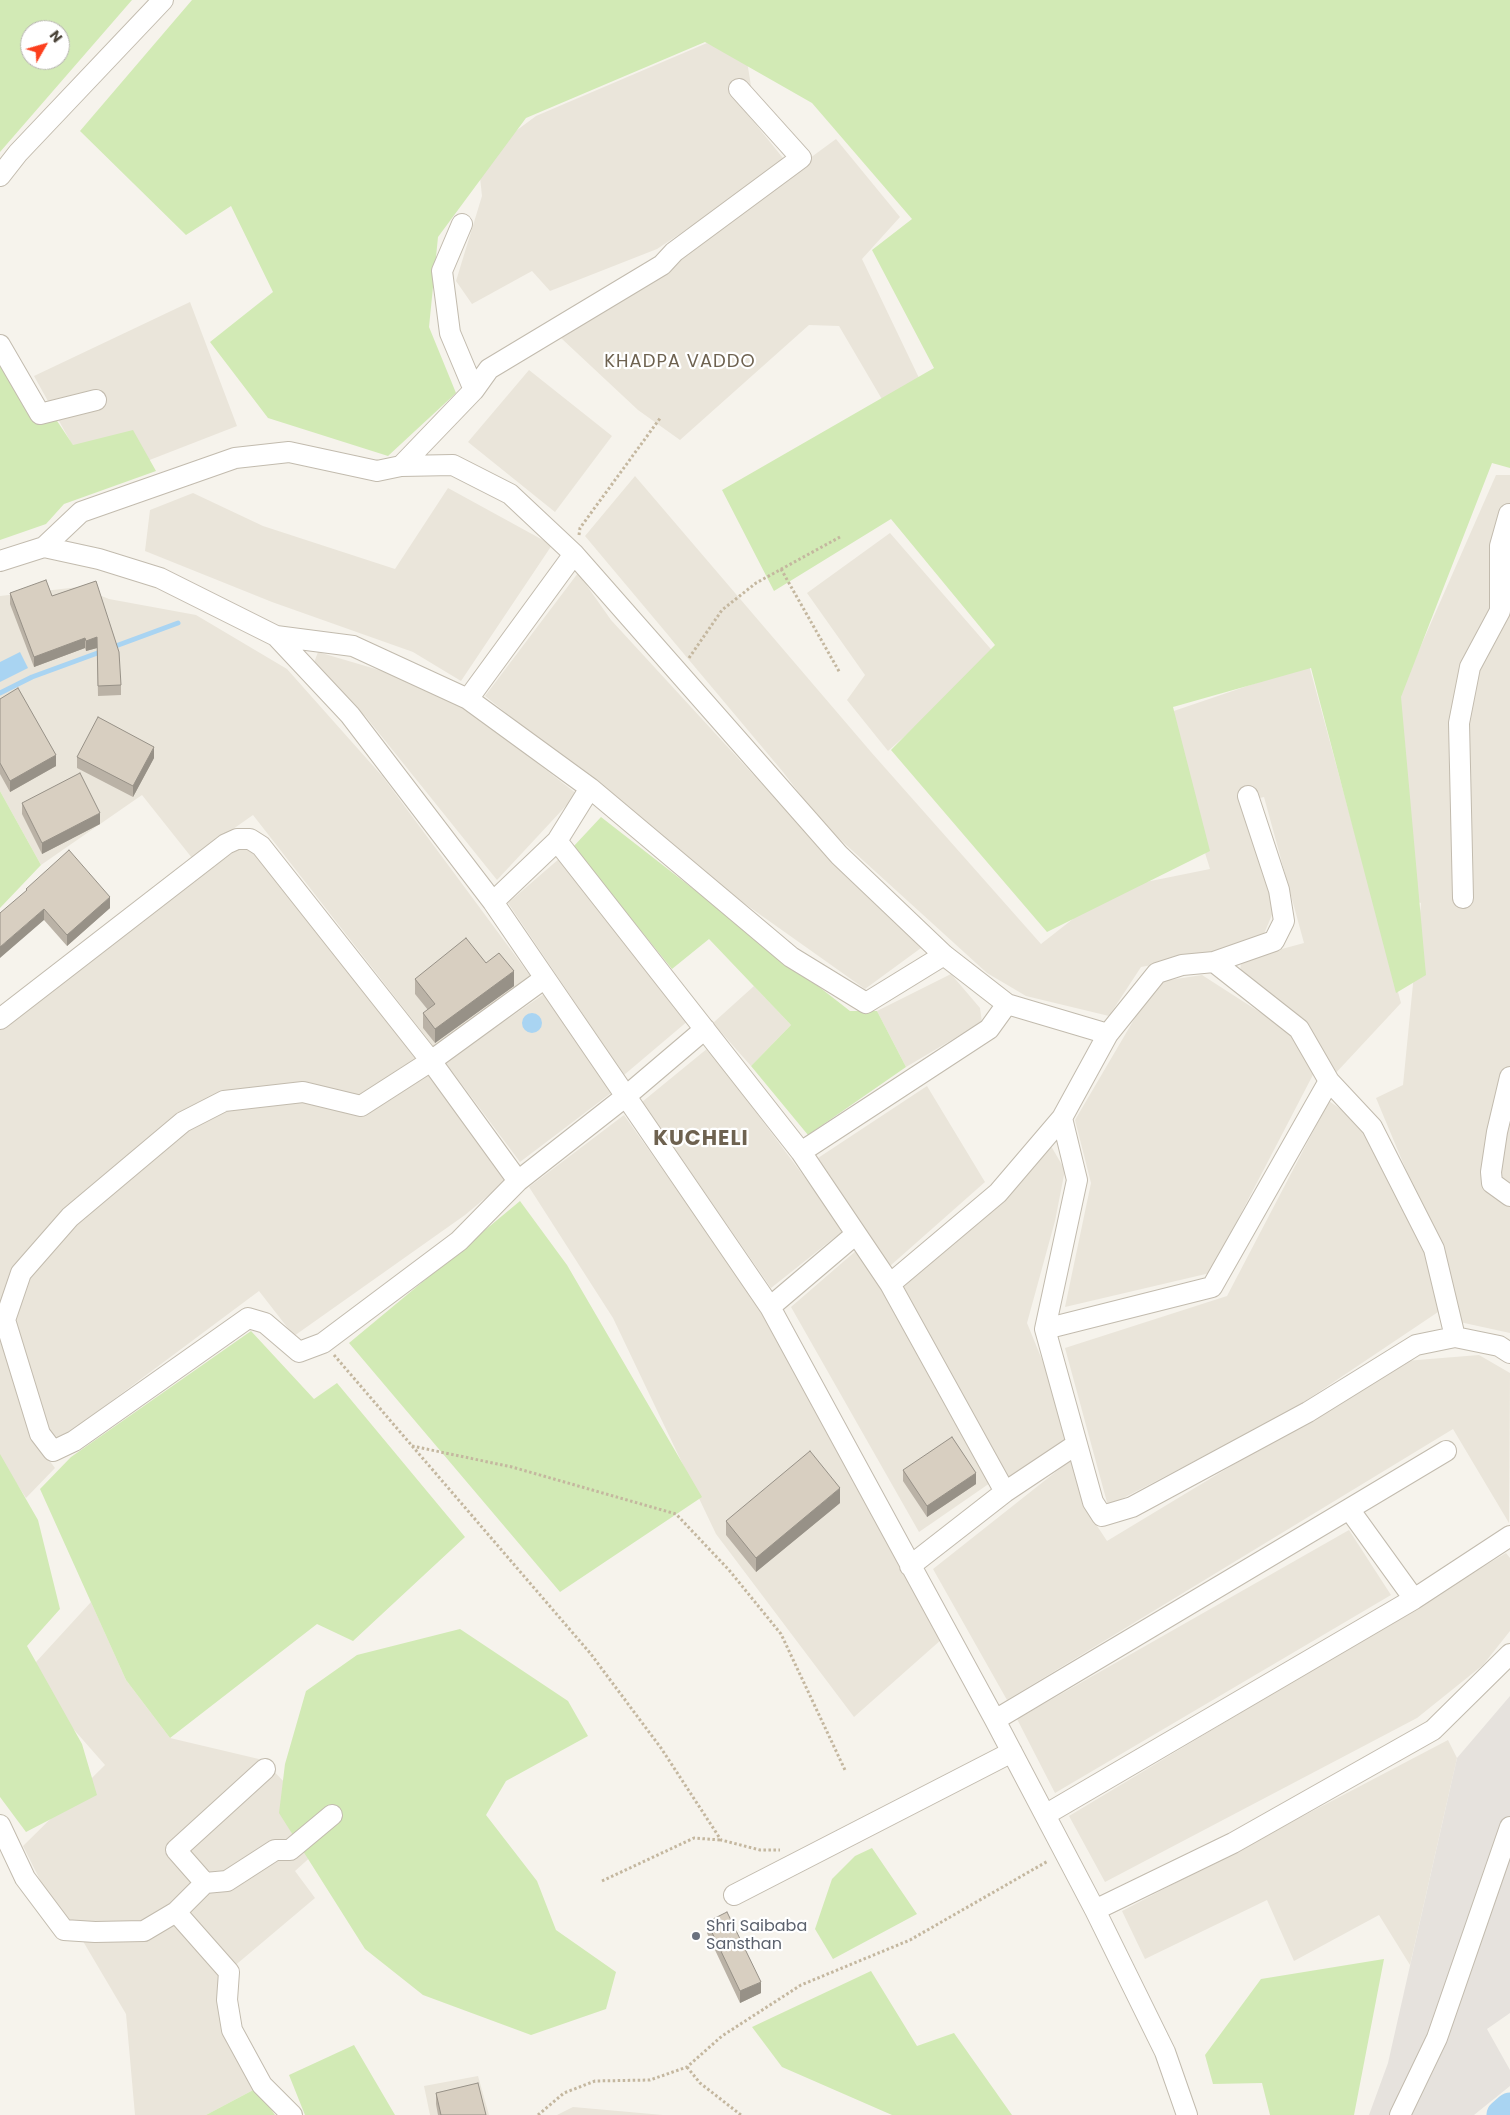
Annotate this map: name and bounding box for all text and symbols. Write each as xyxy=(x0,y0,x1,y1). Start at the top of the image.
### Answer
north arrow xyxy=(20,20,70,70)
text: N xyxy=(45,26,67,47)
district label: KHADPA VADDO xyxy=(603,351,757,373)
district label: KUCHELI xyxy=(652,1127,750,1153)
place label: Shri Saibaba Sansthan xyxy=(706,1917,807,1955)
marker: Shri Saibaba Sansthan xyxy=(690,1930,702,1942)

